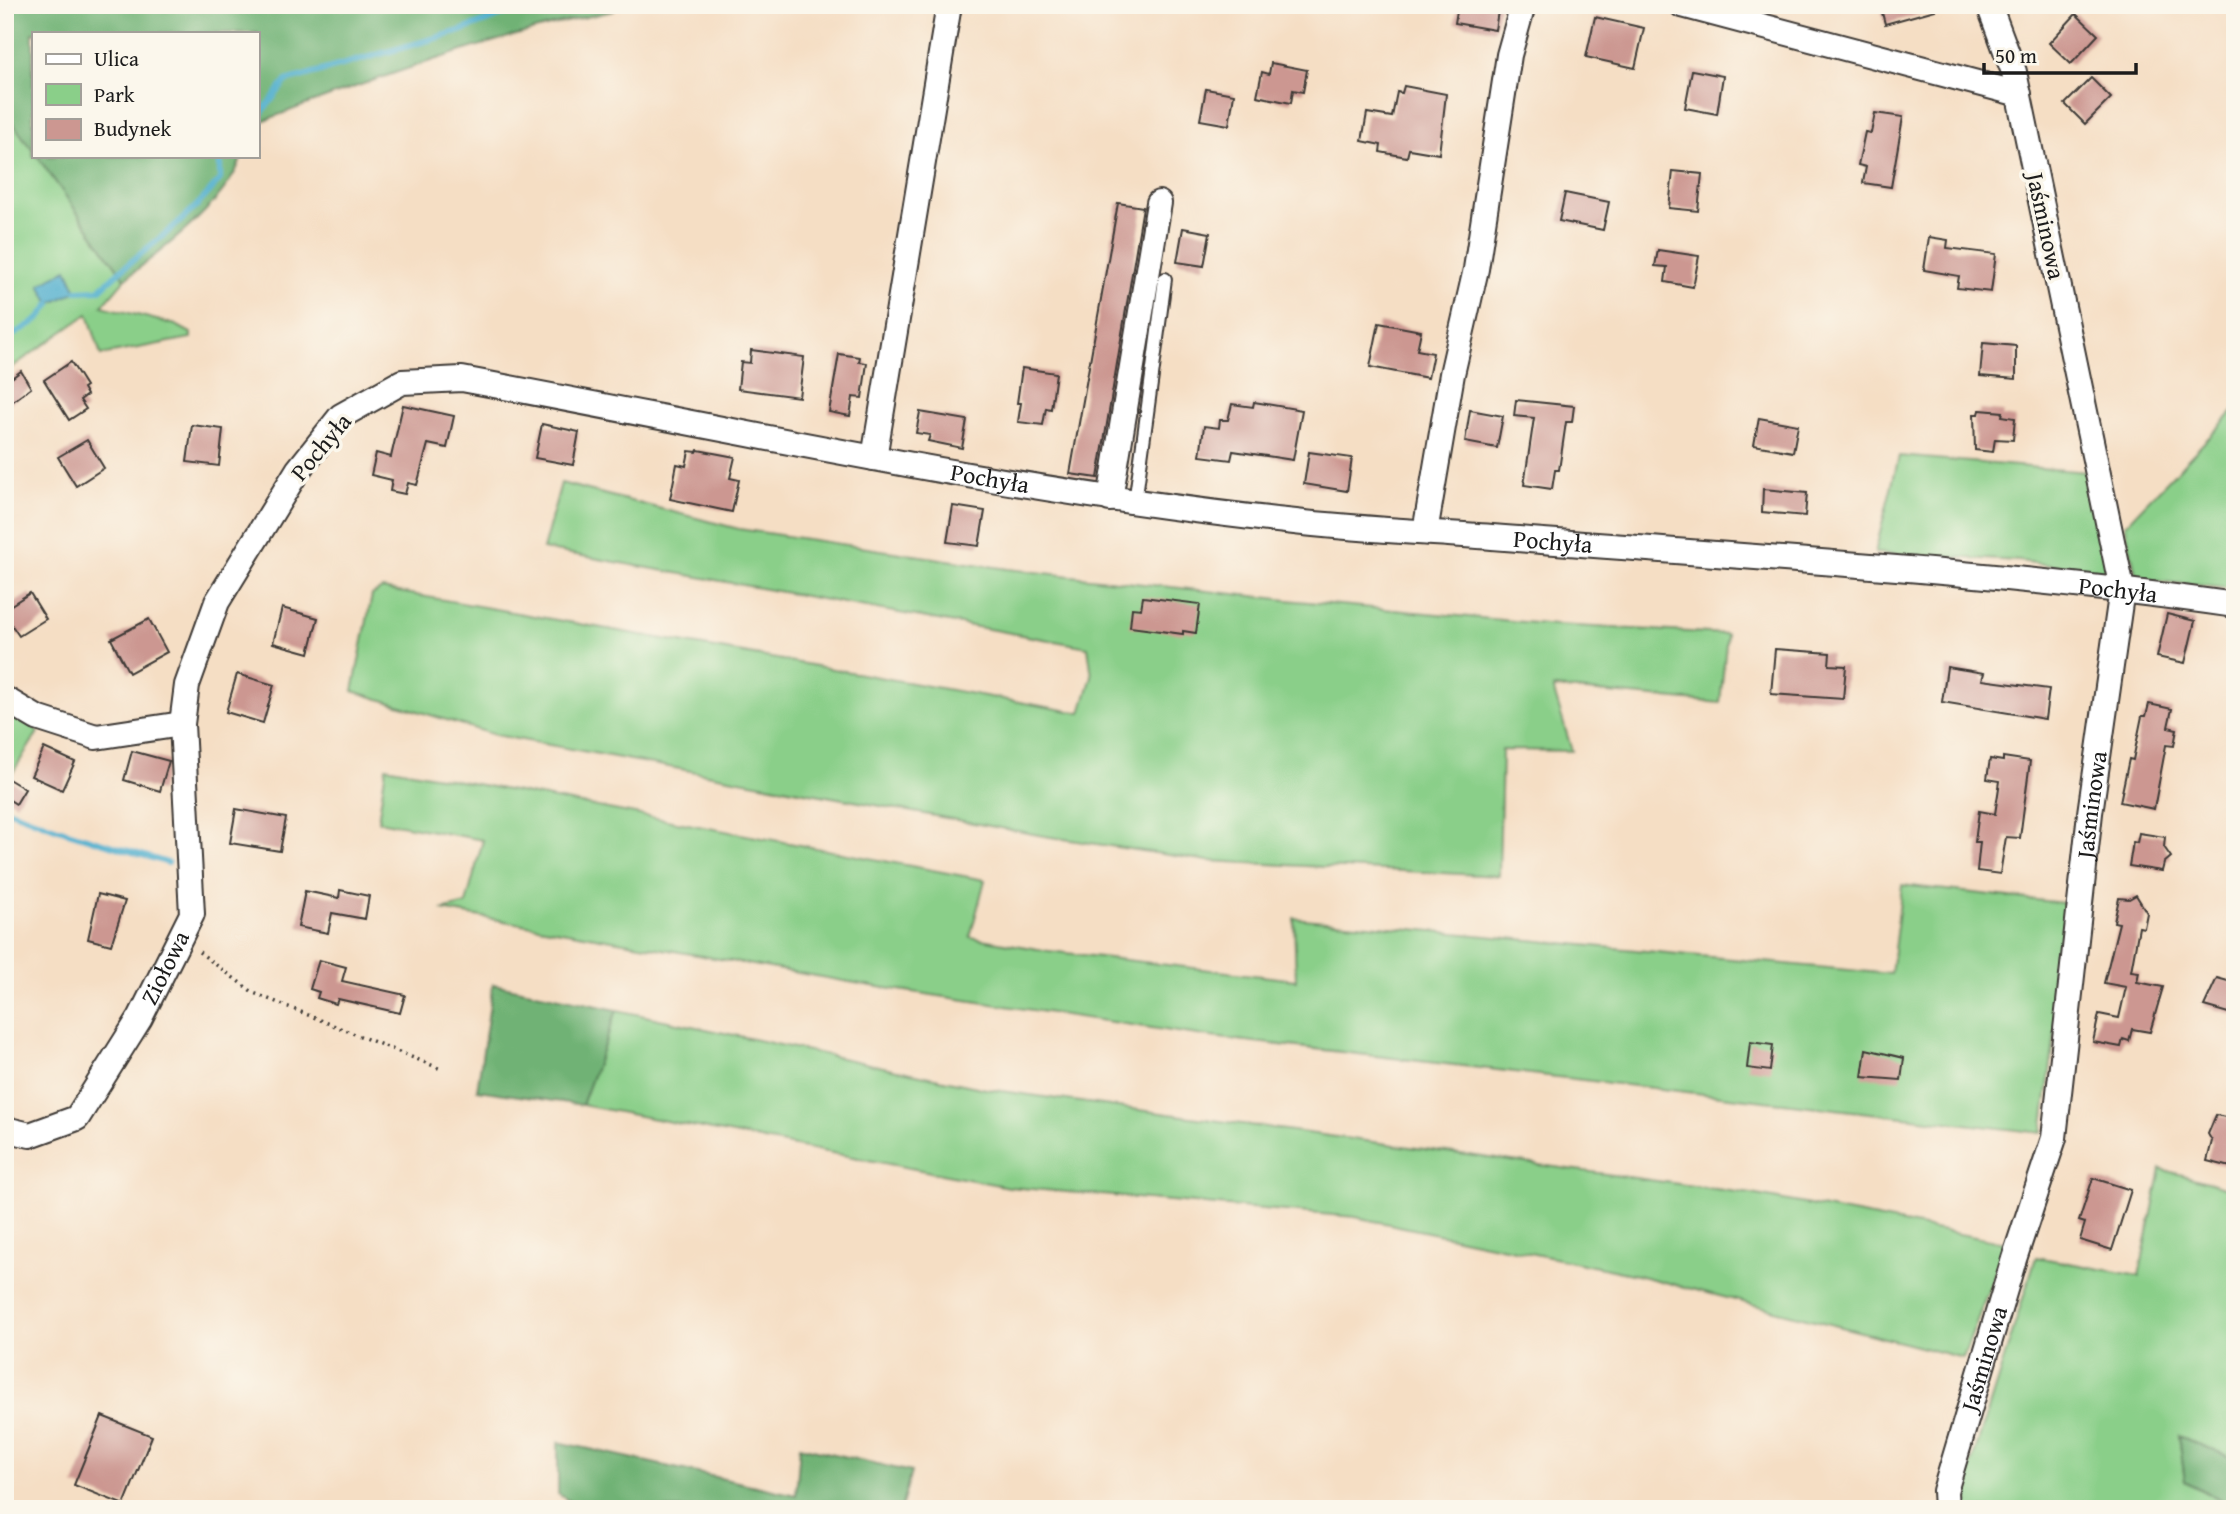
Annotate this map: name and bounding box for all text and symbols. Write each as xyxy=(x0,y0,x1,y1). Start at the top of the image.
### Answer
legend xyxy=(32,32,259,158)
scale bar xyxy=(1984,32,2137,76)
text: 50 m xyxy=(1995,40,2037,71)
text: Ulica xyxy=(94,43,139,74)
text: Park xyxy=(94,79,135,110)
text: Budynek xyxy=(94,113,172,144)
street label: Jaśminowa xyxy=(2018,166,2075,283)
street label: Pochyła xyxy=(282,405,360,488)
street label: Pochyła xyxy=(948,454,1033,502)
street label: Pochyła xyxy=(1512,521,1594,562)
street label: Pochyła xyxy=(2077,568,2160,612)
street label: Jaśminowa xyxy=(2067,748,2116,863)
street label: Ziołowa xyxy=(131,924,198,1011)
street label: Jaśminowa xyxy=(1951,1301,2016,1418)

